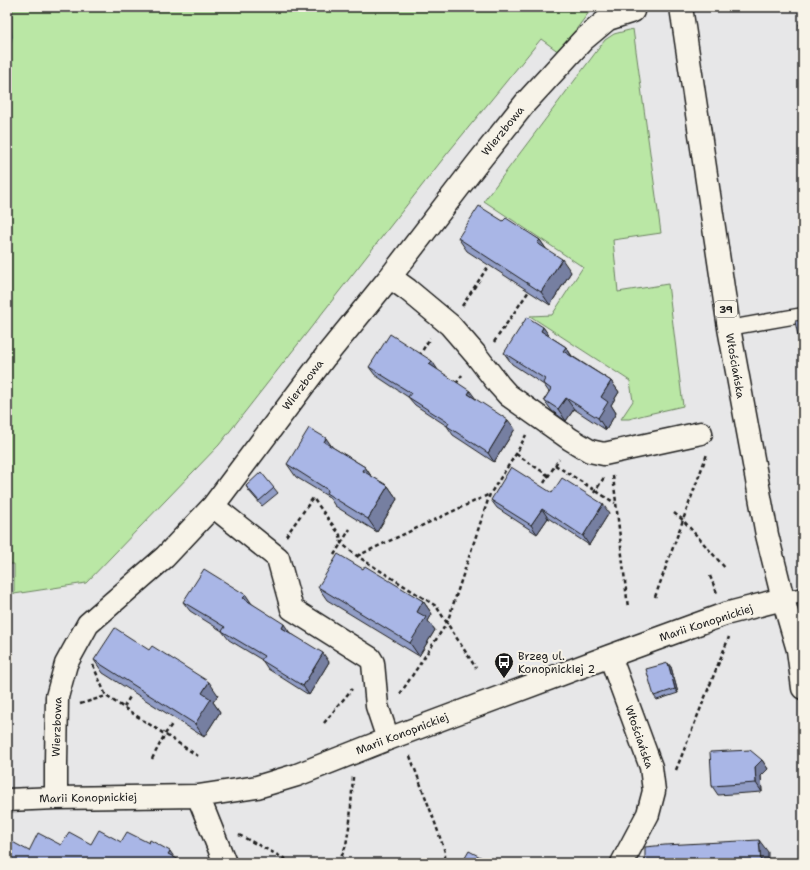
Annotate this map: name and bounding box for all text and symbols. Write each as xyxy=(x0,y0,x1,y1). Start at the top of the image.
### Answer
street label: Wierzbowa xyxy=(478,103,528,159)
road number: 39 xyxy=(715,301,737,317)
street label: Włościańska xyxy=(722,332,748,400)
street label: Wierzbowa xyxy=(279,356,327,413)
street label: Marii Konopnickiej xyxy=(657,601,755,645)
place label: Brzeg ul. Konopnickiej 2 xyxy=(518,649,595,677)
bus stop icon: Brzeg ul. Konopnickiej 2 xyxy=(493,651,515,679)
street label: Wierzbowa xyxy=(48,697,66,757)
street label: Włościańska xyxy=(621,703,657,771)
street label: Marii Konopnickiej xyxy=(354,709,450,759)
street label: Marii Konopnickiej xyxy=(39,790,137,806)

